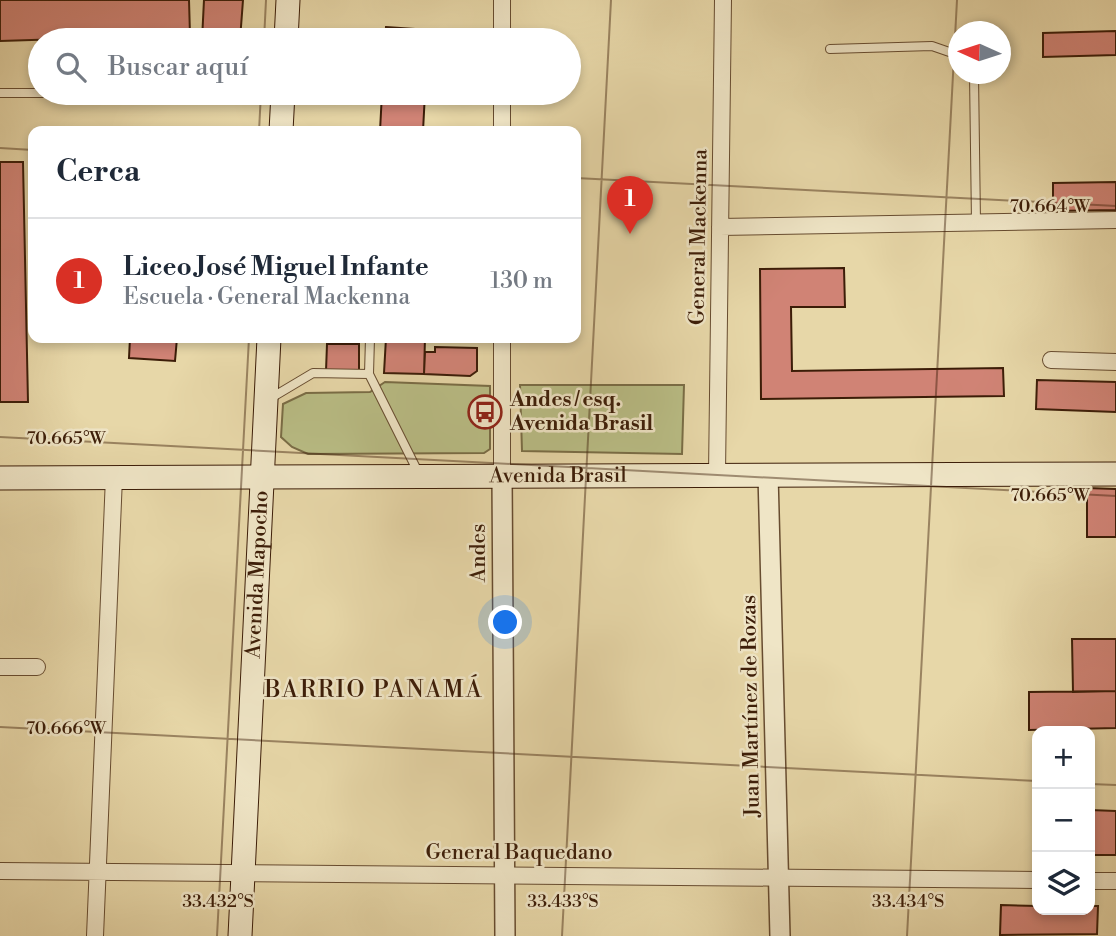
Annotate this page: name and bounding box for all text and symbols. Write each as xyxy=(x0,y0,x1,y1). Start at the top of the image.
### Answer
north arrow xyxy=(948,21,1011,84)
search box xyxy=(28,28,581,105)
icon: search xyxy=(52,48,90,86)
text: Buscar aquí xyxy=(108,51,248,83)
street label: General Mackenna xyxy=(684,148,714,325)
text: Cerca xyxy=(56,153,140,191)
pin: 1 xyxy=(607,176,653,234)
text: 70.664°W xyxy=(1010,195,1091,218)
text: Liceo José Miguel Infante xyxy=(123,251,429,283)
text: 1 xyxy=(73,267,85,295)
text: 130 m xyxy=(490,267,553,295)
text: Escuela · General Mackenna xyxy=(123,283,410,311)
place label: Andes / esq. Avenida Brasil xyxy=(509,387,653,437)
bus stop icon: Andes / esq. Avenida Brasil xyxy=(466,393,504,431)
text: 70.665°W xyxy=(26,427,106,450)
street label: Avenida Brasil xyxy=(488,463,627,489)
text: 70.665°W xyxy=(1010,484,1090,507)
street label: Avenida Mapocho xyxy=(240,490,275,660)
street label: Andes xyxy=(466,524,492,583)
street label: Juan Martínez de Rozas xyxy=(736,595,766,818)
your location xyxy=(488,605,522,639)
district label: BARRIO PANAMÁ xyxy=(264,674,483,704)
text: 70.666°W xyxy=(26,717,107,740)
map controls xyxy=(1032,726,1095,915)
button: + xyxy=(1032,726,1095,789)
button: − xyxy=(1032,789,1095,852)
street label: General Baquedano xyxy=(425,840,613,866)
button: layers xyxy=(1032,852,1095,915)
text: 33.432°S xyxy=(182,890,254,913)
text: 33.433°S xyxy=(527,890,599,913)
text: 33.434°S xyxy=(872,890,944,913)

